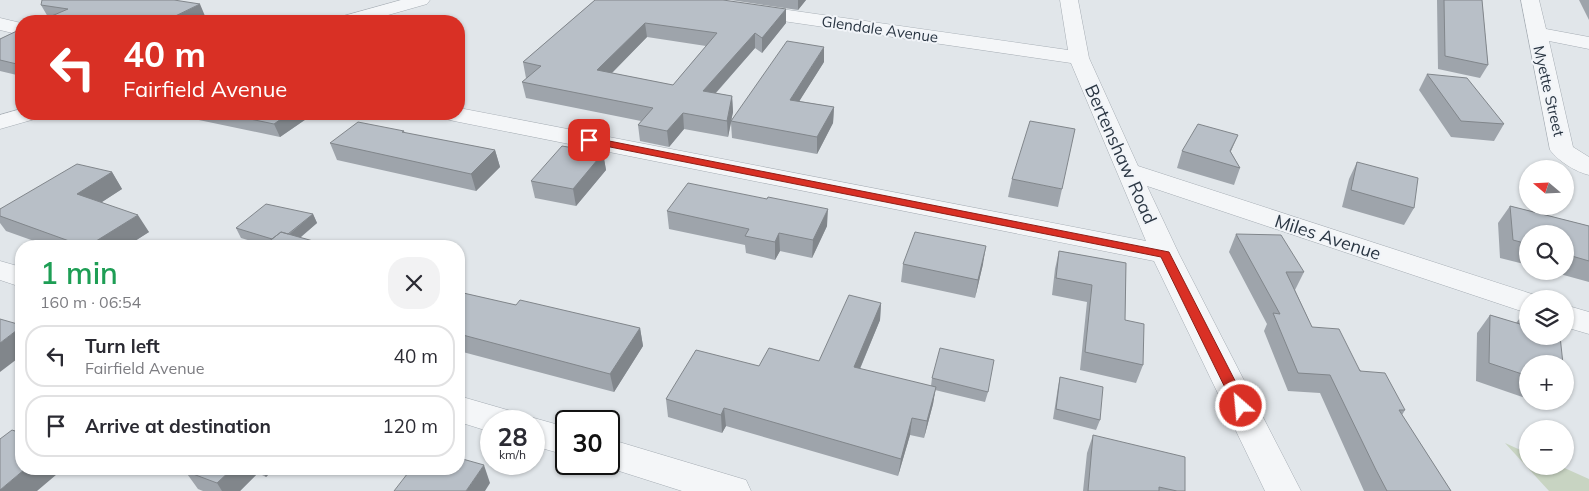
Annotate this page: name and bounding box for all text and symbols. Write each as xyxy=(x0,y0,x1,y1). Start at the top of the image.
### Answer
street label: Glendale Avenue xyxy=(821,11,939,47)
text: 40 m xyxy=(123,32,206,76)
icon: left xyxy=(40,35,105,100)
street label: Myette Street xyxy=(1529,44,1569,138)
text: Fairfield Avenue xyxy=(123,75,287,103)
street label: Bertenshaw Road xyxy=(1080,81,1162,227)
pin xyxy=(568,119,610,161)
icon: arrive xyxy=(575,126,603,154)
north arrow xyxy=(1519,160,1574,215)
map controls xyxy=(1519,160,1574,475)
street label: Miles Avenue xyxy=(1272,209,1384,265)
button: search xyxy=(1519,225,1574,280)
text: 1 min xyxy=(40,254,118,292)
button: close xyxy=(388,257,440,309)
button: layers xyxy=(1519,290,1574,345)
text: 160 m · 06:54 xyxy=(40,292,141,312)
text: Turn left xyxy=(85,334,160,358)
icon: left xyxy=(42,342,70,370)
text: 40 m xyxy=(394,344,438,368)
button: + xyxy=(1519,355,1574,410)
text: Fairfield Avenue xyxy=(85,358,205,378)
position arrow xyxy=(1214,379,1266,431)
speed limit sign: 30 xyxy=(555,410,620,475)
icon: arrive xyxy=(42,412,70,440)
text: Arrive at destination xyxy=(85,414,271,438)
text: 120 m xyxy=(382,414,438,438)
button: − xyxy=(1519,420,1574,475)
text: 28 xyxy=(497,421,528,452)
text: km/h xyxy=(499,447,526,462)

